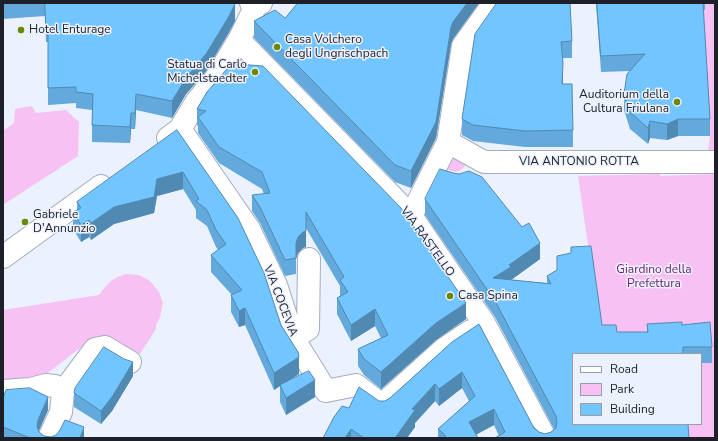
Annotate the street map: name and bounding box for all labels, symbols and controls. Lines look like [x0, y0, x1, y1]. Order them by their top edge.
place label: Hotel Enturage [29, 23, 111, 37]
marker: Hotel Enturage [16, 25, 26, 35]
place label: Casa Volchero degli Ungrischpach [285, 33, 388, 61]
marker: Casa Volchero degli Ungrischpach [272, 42, 282, 52]
place label: Statua di Carlo Michelstaedter [167, 58, 247, 86]
marker: Statua di Carlo Michelstaedter [250, 67, 260, 77]
place label: Auditorium della Cultura Friulana [579, 88, 669, 116]
marker: Auditorium della Cultura Friulana [672, 97, 682, 107]
street label: VIA ANTONIO ROTTA [519, 155, 639, 169]
street label: VIA RASTELLO [397, 204, 457, 280]
place label: Gabriele D'Annunzio [33, 208, 95, 236]
marker: Gabriele D'Annunzio [20, 217, 30, 227]
street label: VIA COCEVIA [260, 263, 300, 339]
park label: Giardino della Prefettura [616, 263, 692, 291]
place label: Casa Spina [458, 289, 518, 303]
marker: Casa Spina [445, 291, 455, 301]
legend [572, 353, 702, 425]
text: Road [610, 361, 638, 377]
text: Park [610, 381, 634, 397]
text: Building [610, 401, 655, 417]

